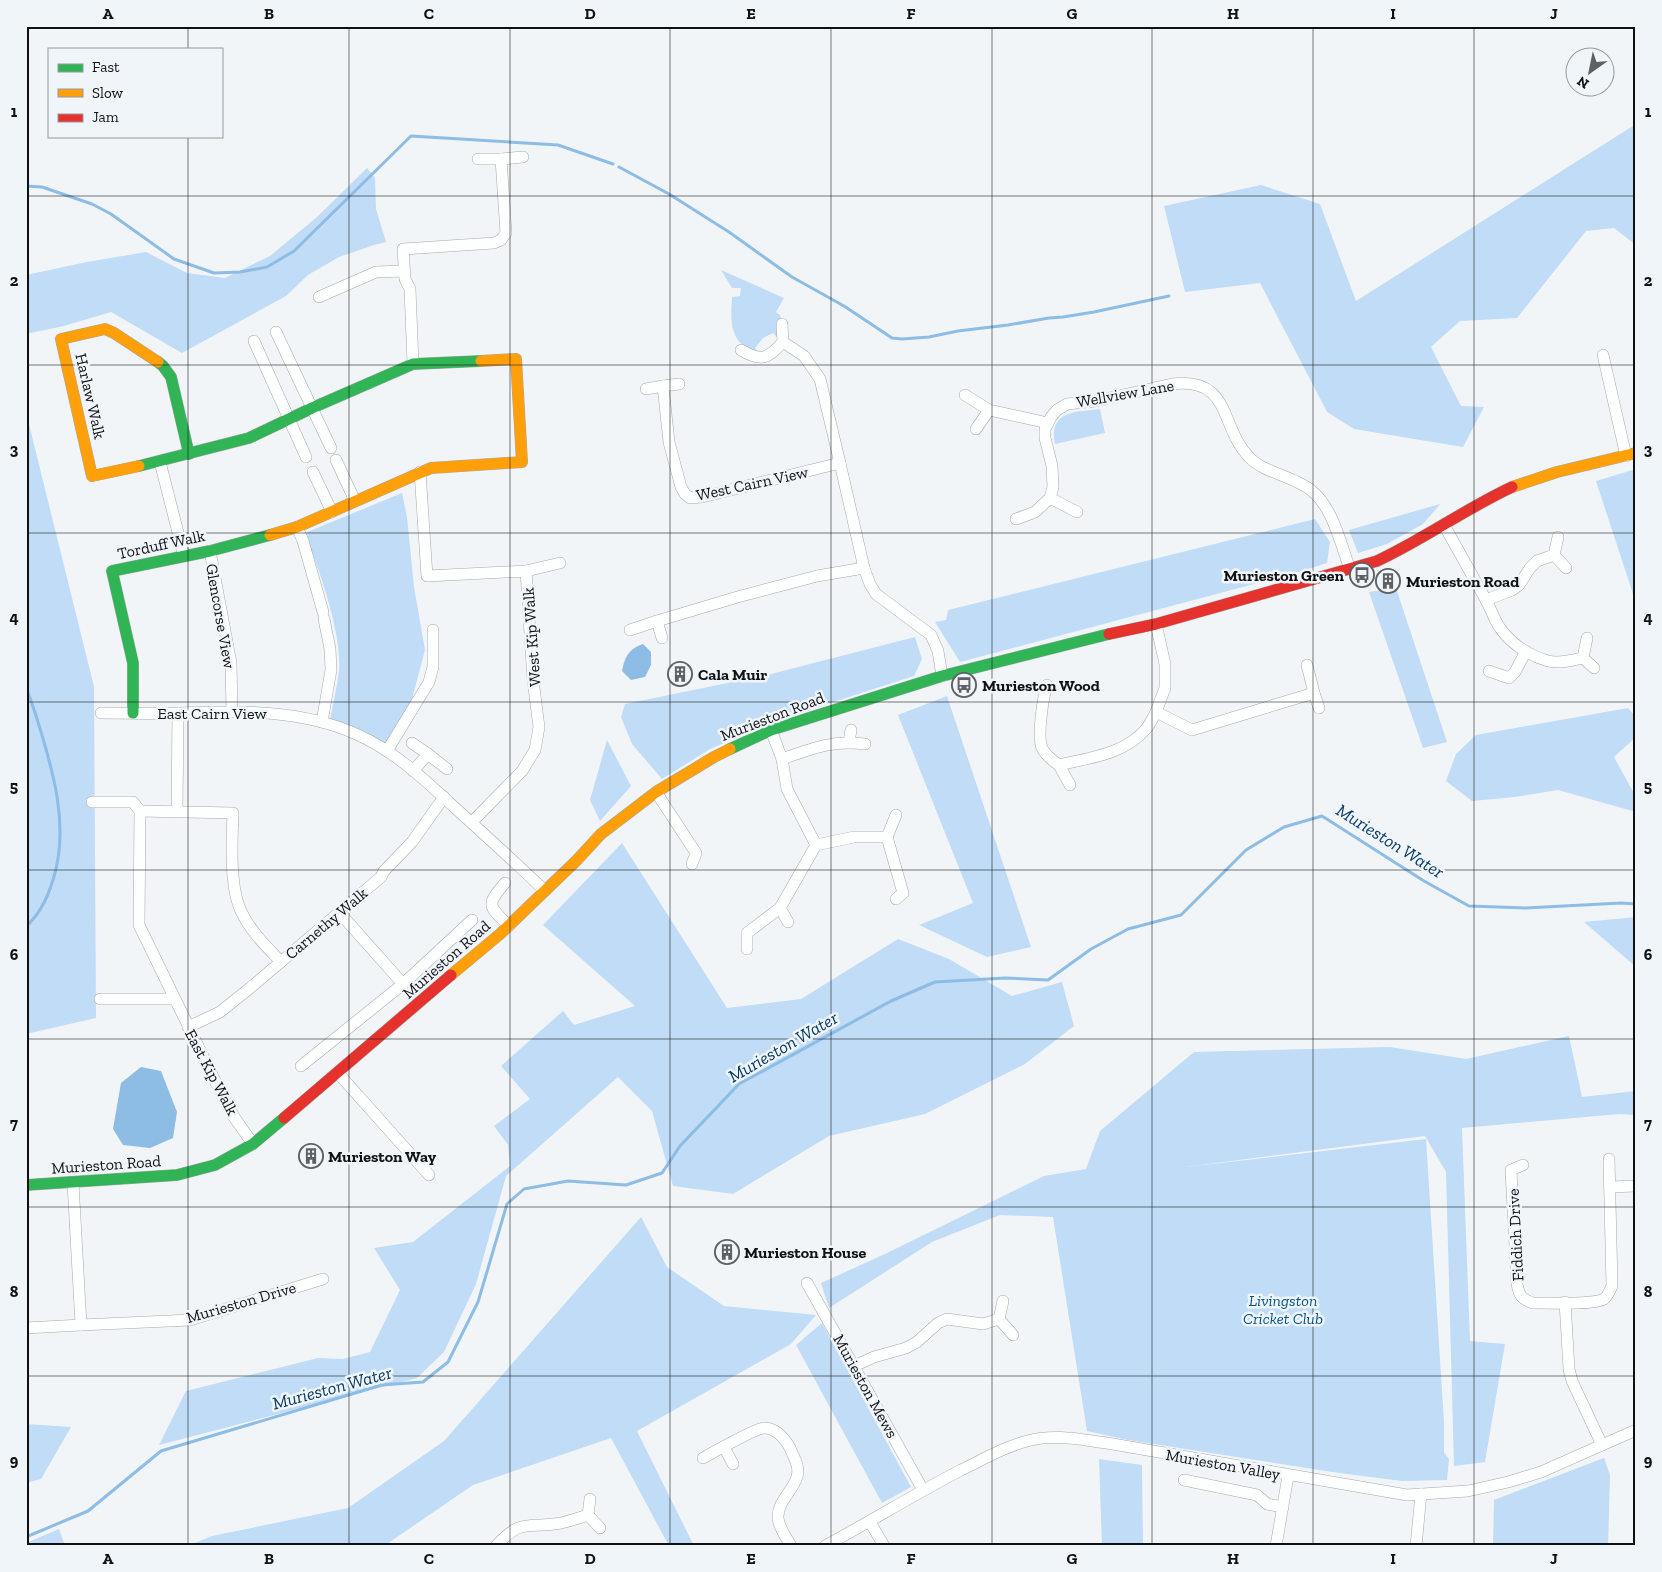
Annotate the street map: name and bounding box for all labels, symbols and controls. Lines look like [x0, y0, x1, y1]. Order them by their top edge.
text: A [103, 4, 114, 23]
text: B [264, 4, 274, 23]
text: C [424, 4, 434, 23]
text: D [584, 4, 596, 23]
text: E [746, 4, 756, 23]
text: F [906, 4, 916, 23]
text: G [1067, 4, 1078, 23]
text: H [1227, 4, 1239, 23]
text: I [1390, 4, 1396, 23]
text: J [1550, 4, 1558, 23]
legend [48, 48, 222, 138]
north arrow [1564, 48, 1614, 98]
text: Fast [92, 58, 120, 76]
text: N [1574, 72, 1592, 93]
text: Slow [92, 84, 124, 102]
text: 1 [11, 102, 18, 121]
text: 1 [1645, 102, 1652, 121]
text: Jam [92, 108, 119, 126]
text: 2 [10, 271, 19, 290]
text: 2 [1644, 271, 1653, 290]
street label: Harlaw Walk [71, 351, 110, 442]
street label: Wellview Lane [1075, 376, 1175, 411]
text: 3 [10, 440, 19, 459]
text: 3 [1644, 440, 1653, 459]
street label: West Cairn View [694, 462, 811, 505]
street label: Torduff Walk [116, 526, 207, 563]
street label: Glencorse View [202, 562, 239, 671]
bus stop icon: Murieston Green [1349, 562, 1375, 588]
place label: Murieston Green [1224, 566, 1345, 585]
building icon: Murieston Road [1375, 568, 1401, 594]
place label: Murieston Road [1406, 572, 1519, 591]
street label: West Kip Walk [519, 586, 544, 687]
text: 4 [9, 608, 19, 627]
text: 4 [1643, 608, 1653, 627]
building icon: Cala Muir [667, 661, 693, 687]
place label: Cala Muir [698, 665, 767, 684]
bus stop icon: Murieston Wood [951, 672, 977, 698]
place label: Murieston Wood [982, 676, 1100, 695]
street label: Murieston Road [718, 688, 827, 745]
street label: East Cairn View [157, 704, 267, 723]
text: 5 [10, 777, 18, 796]
text: 5 [1644, 777, 1652, 796]
water label: Murieston Water [1332, 799, 1449, 883]
street label: Carnethy Walk [281, 883, 372, 963]
street label: Murieston Road [399, 916, 494, 1003]
text: 6 [10, 945, 19, 964]
text: 6 [1644, 945, 1653, 964]
water label: Murieston Water [724, 1006, 842, 1087]
street label: East Kip Walk [181, 1026, 243, 1119]
text: 7 [10, 1114, 18, 1133]
text: 7 [1644, 1114, 1652, 1133]
building icon: Murieston Way [298, 1143, 324, 1169]
place label: Murieston Way [328, 1147, 437, 1166]
street label: Murieston Road [51, 1151, 162, 1178]
street label: Fiddich Drive [1504, 1188, 1527, 1282]
building icon: Murieston House [714, 1239, 740, 1265]
place label: Murieston House [744, 1243, 867, 1262]
street label: Murieston Drive [184, 1278, 298, 1327]
text: 8 [10, 1282, 19, 1301]
text: 8 [1644, 1282, 1653, 1301]
park label: Livingston Cricket Club [1243, 1291, 1323, 1328]
street label: Murieston Mews [829, 1331, 902, 1441]
water label: Murieston Water [270, 1361, 395, 1415]
street label: Murieston Valley [1164, 1445, 1282, 1484]
text: 9 [10, 1451, 19, 1470]
text: 9 [1644, 1451, 1653, 1470]
text: A [103, 1549, 114, 1568]
text: B [264, 1549, 274, 1568]
text: C [424, 1549, 434, 1568]
text: D [584, 1549, 596, 1568]
text: E [746, 1549, 756, 1568]
text: F [906, 1549, 916, 1568]
text: G [1067, 1549, 1078, 1568]
text: H [1227, 1549, 1239, 1568]
text: I [1390, 1549, 1396, 1568]
text: J [1550, 1549, 1558, 1568]

